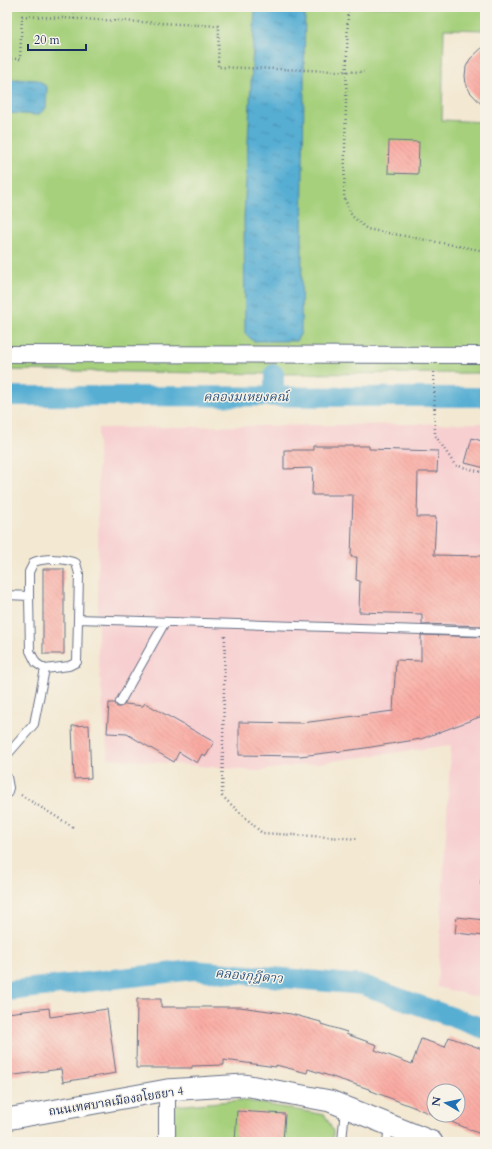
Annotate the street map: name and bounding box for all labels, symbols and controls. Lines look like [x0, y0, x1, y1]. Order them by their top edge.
scale bar [28, 26, 86, 52]
text: 20 m [34, 32, 61, 48]
water label: คลองมเหยงคณ์ [203, 388, 291, 406]
water label: คลองกุฎีดาว [214, 964, 285, 988]
street label: ถนนเทศบาลเมืองอโยธยา 4 [47, 1081, 185, 1120]
north arrow [426, 1083, 466, 1123]
text: N [428, 1095, 445, 1107]

